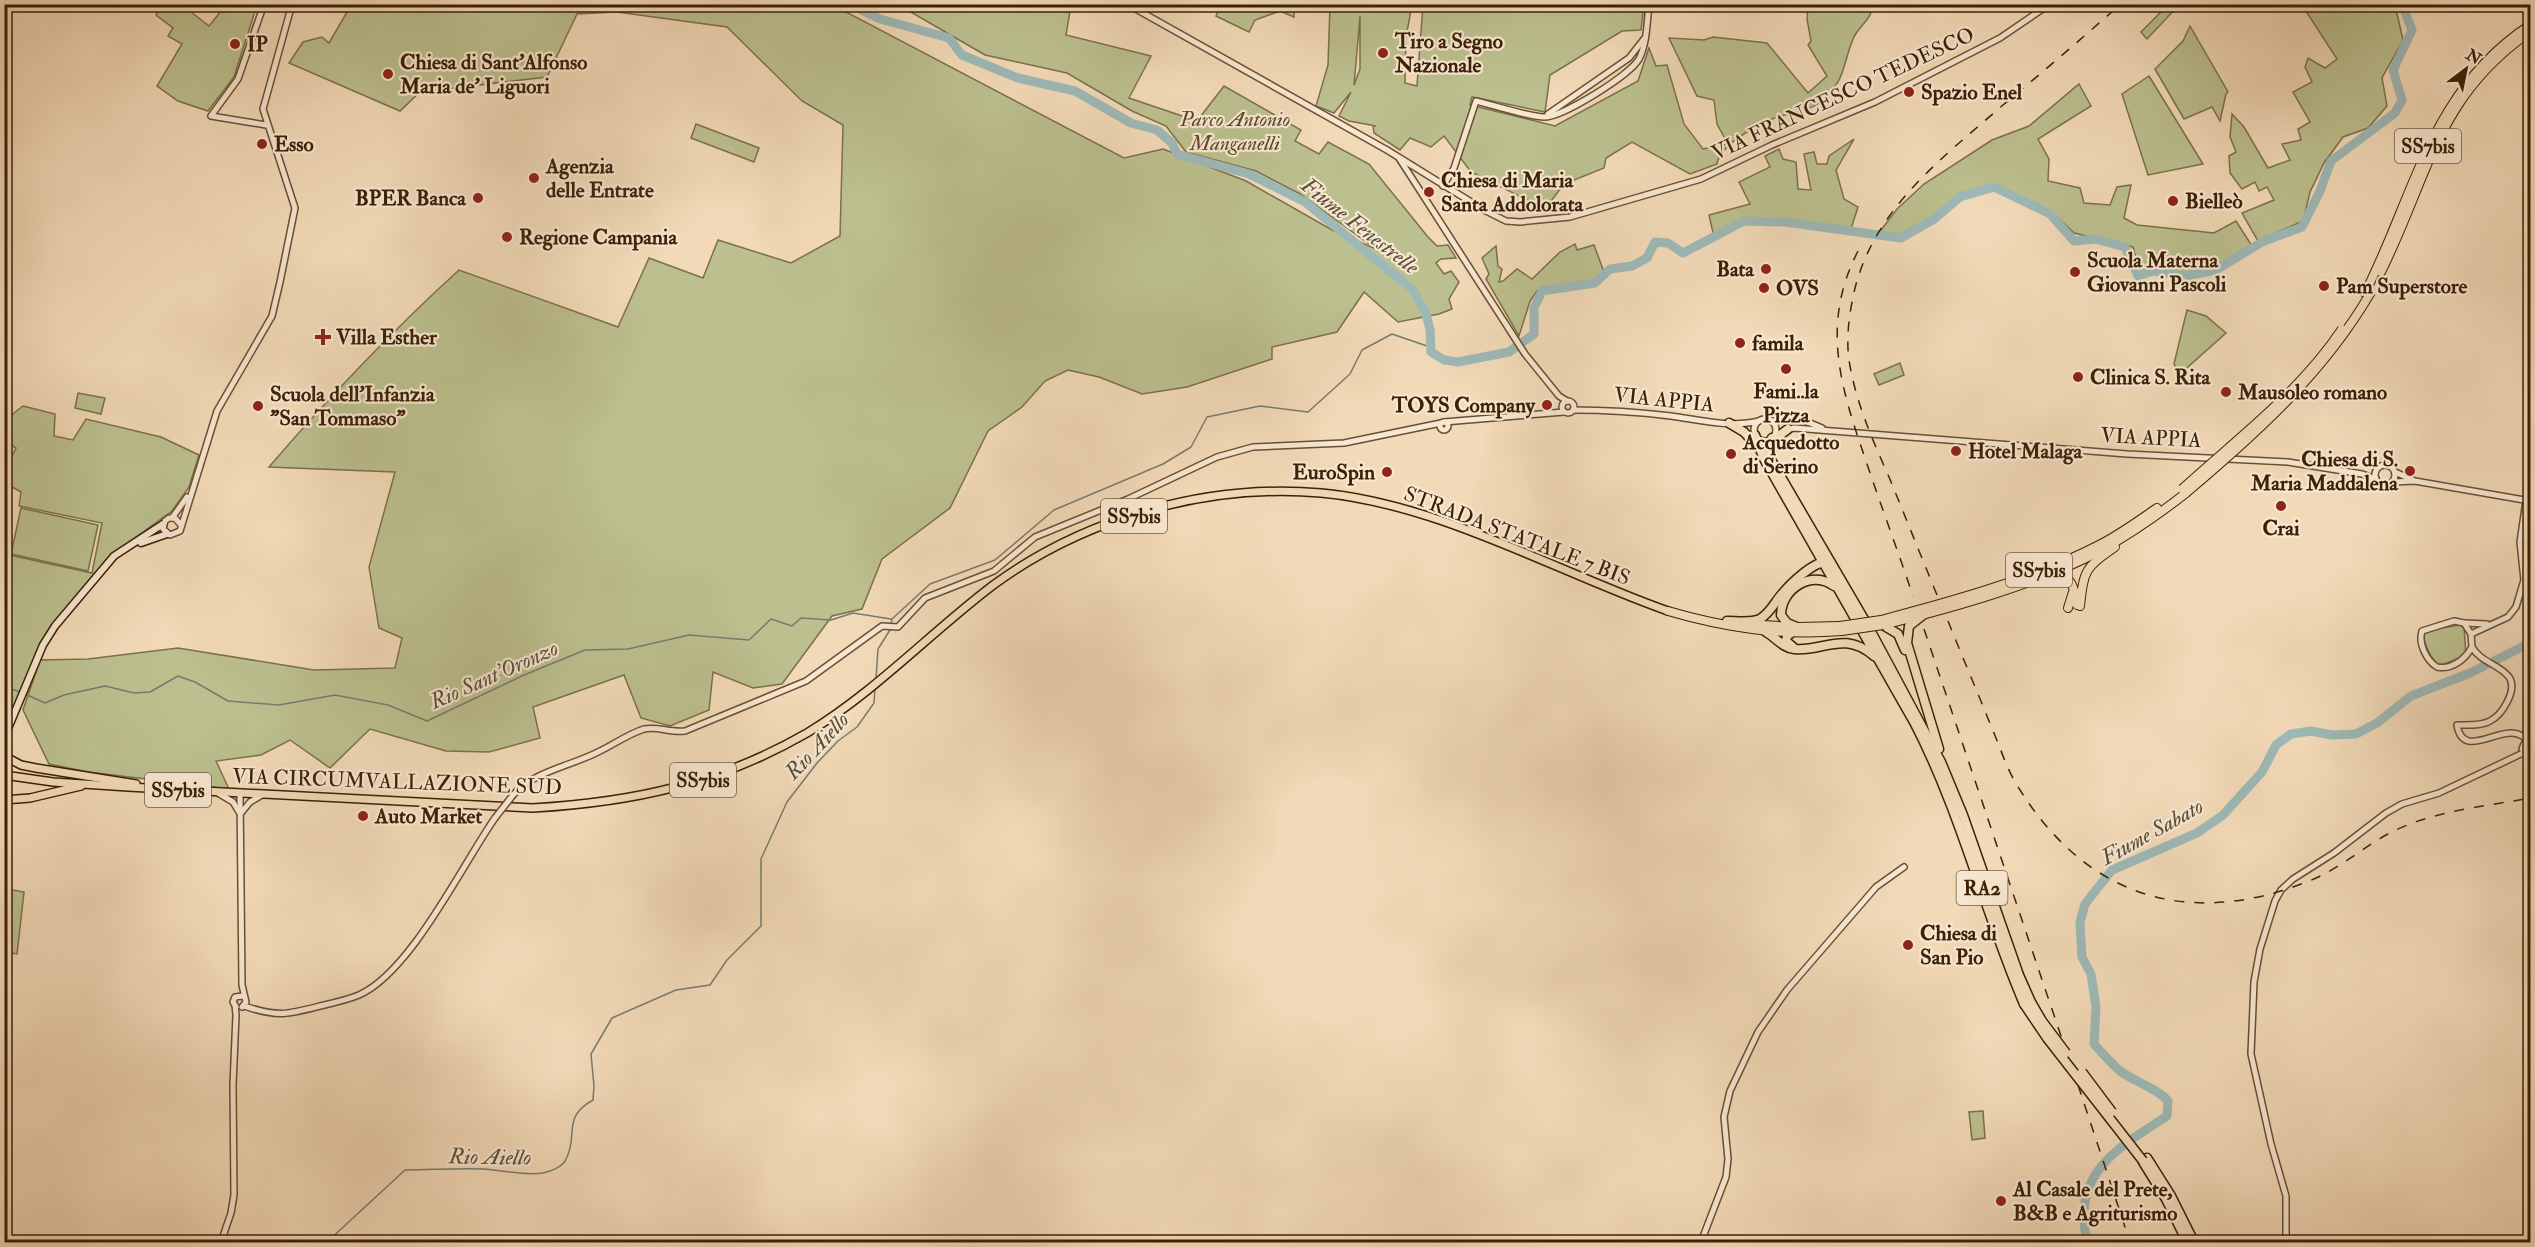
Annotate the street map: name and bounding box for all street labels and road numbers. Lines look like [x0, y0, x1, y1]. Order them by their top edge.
street label: VIA FRANCESCO TEDESCO [1707, 21, 1979, 167]
road number: SS7bis [2395, 129, 2461, 163]
street label: VIA APPIA [1612, 381, 1716, 419]
street label: VIA APPIA [2100, 422, 2202, 454]
street label: STRADA STATALE 7 BIS [1400, 480, 1634, 592]
road number: SS7bis [1101, 499, 1167, 533]
road number: SS7bis [2006, 553, 2072, 587]
street label: VIA CIRCUMVALLAZIONE SUD [232, 763, 562, 801]
road number: SS7bis [670, 763, 736, 797]
road number: SS7bis [145, 773, 211, 807]
road number: RA2 [1956, 871, 2008, 905]

